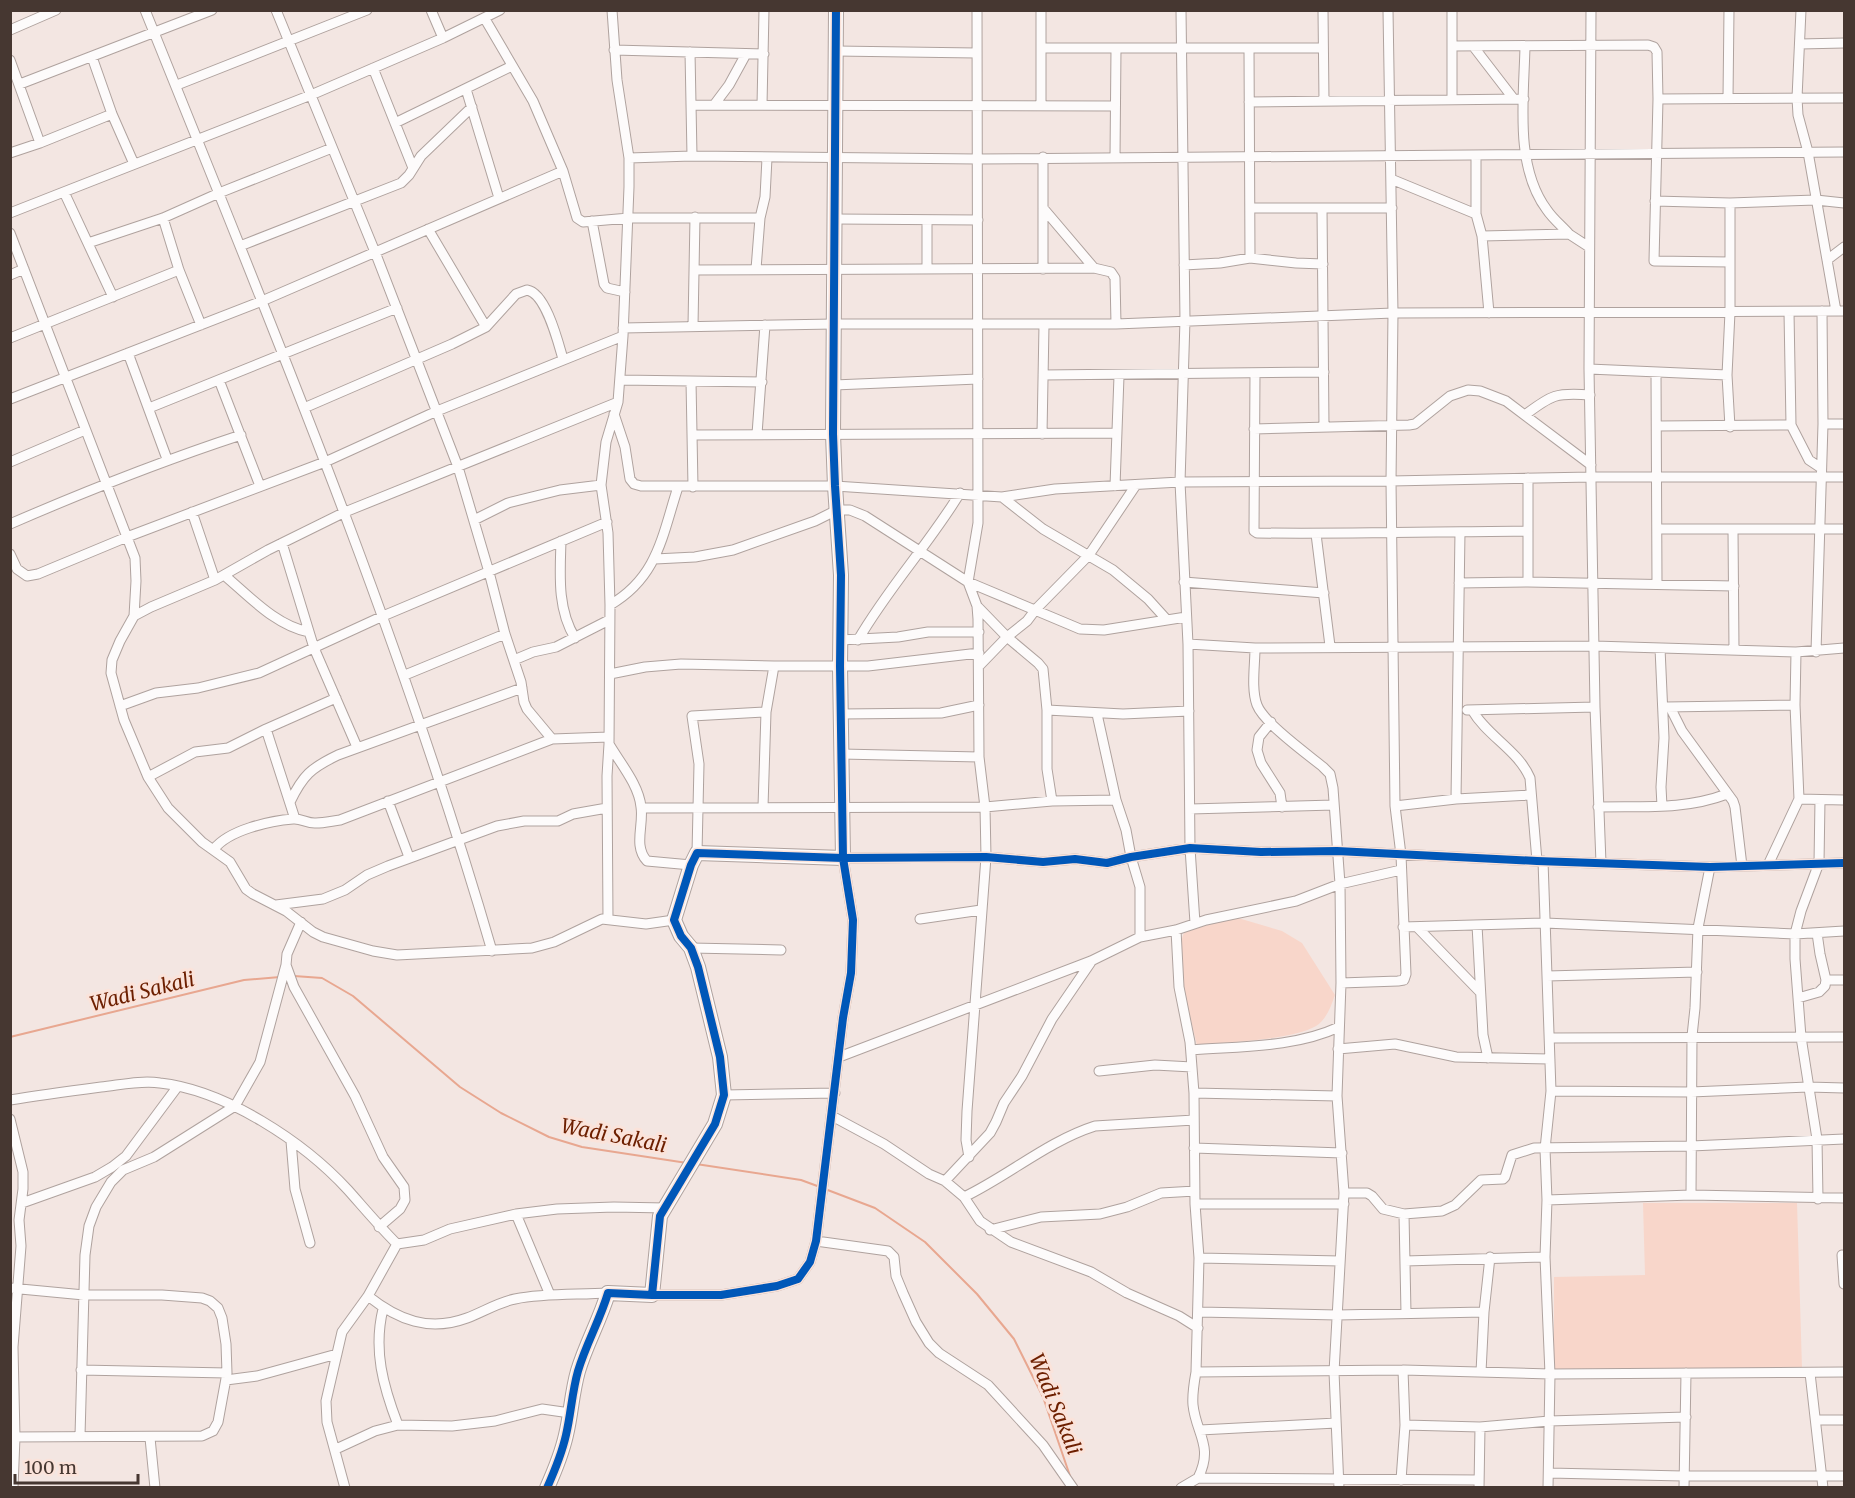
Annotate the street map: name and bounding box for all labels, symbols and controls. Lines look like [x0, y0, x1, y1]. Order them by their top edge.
water label: Wadi Sakali [87, 966, 197, 1016]
water label: Wadi Sakali [559, 1113, 669, 1157]
water label: Wadi Sakali [1024, 1350, 1088, 1458]
scale bar [15, 1447, 138, 1485]
text: 100 m [24, 1456, 77, 1479]

